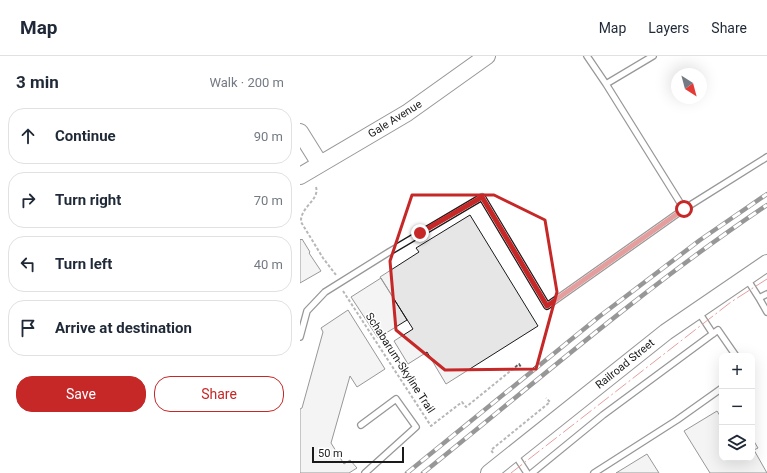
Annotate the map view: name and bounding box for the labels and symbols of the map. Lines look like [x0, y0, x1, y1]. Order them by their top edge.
north arrow [671, 68, 707, 104]
street label: Gale Avenue [366, 97, 424, 141]
route start [675, 200, 693, 218]
route end [411, 224, 429, 242]
street label: Schabarum-Skyline Trail [363, 310, 437, 416]
street label: Railroad Street [593, 336, 657, 392]
scale bar [312, 445, 404, 464]

